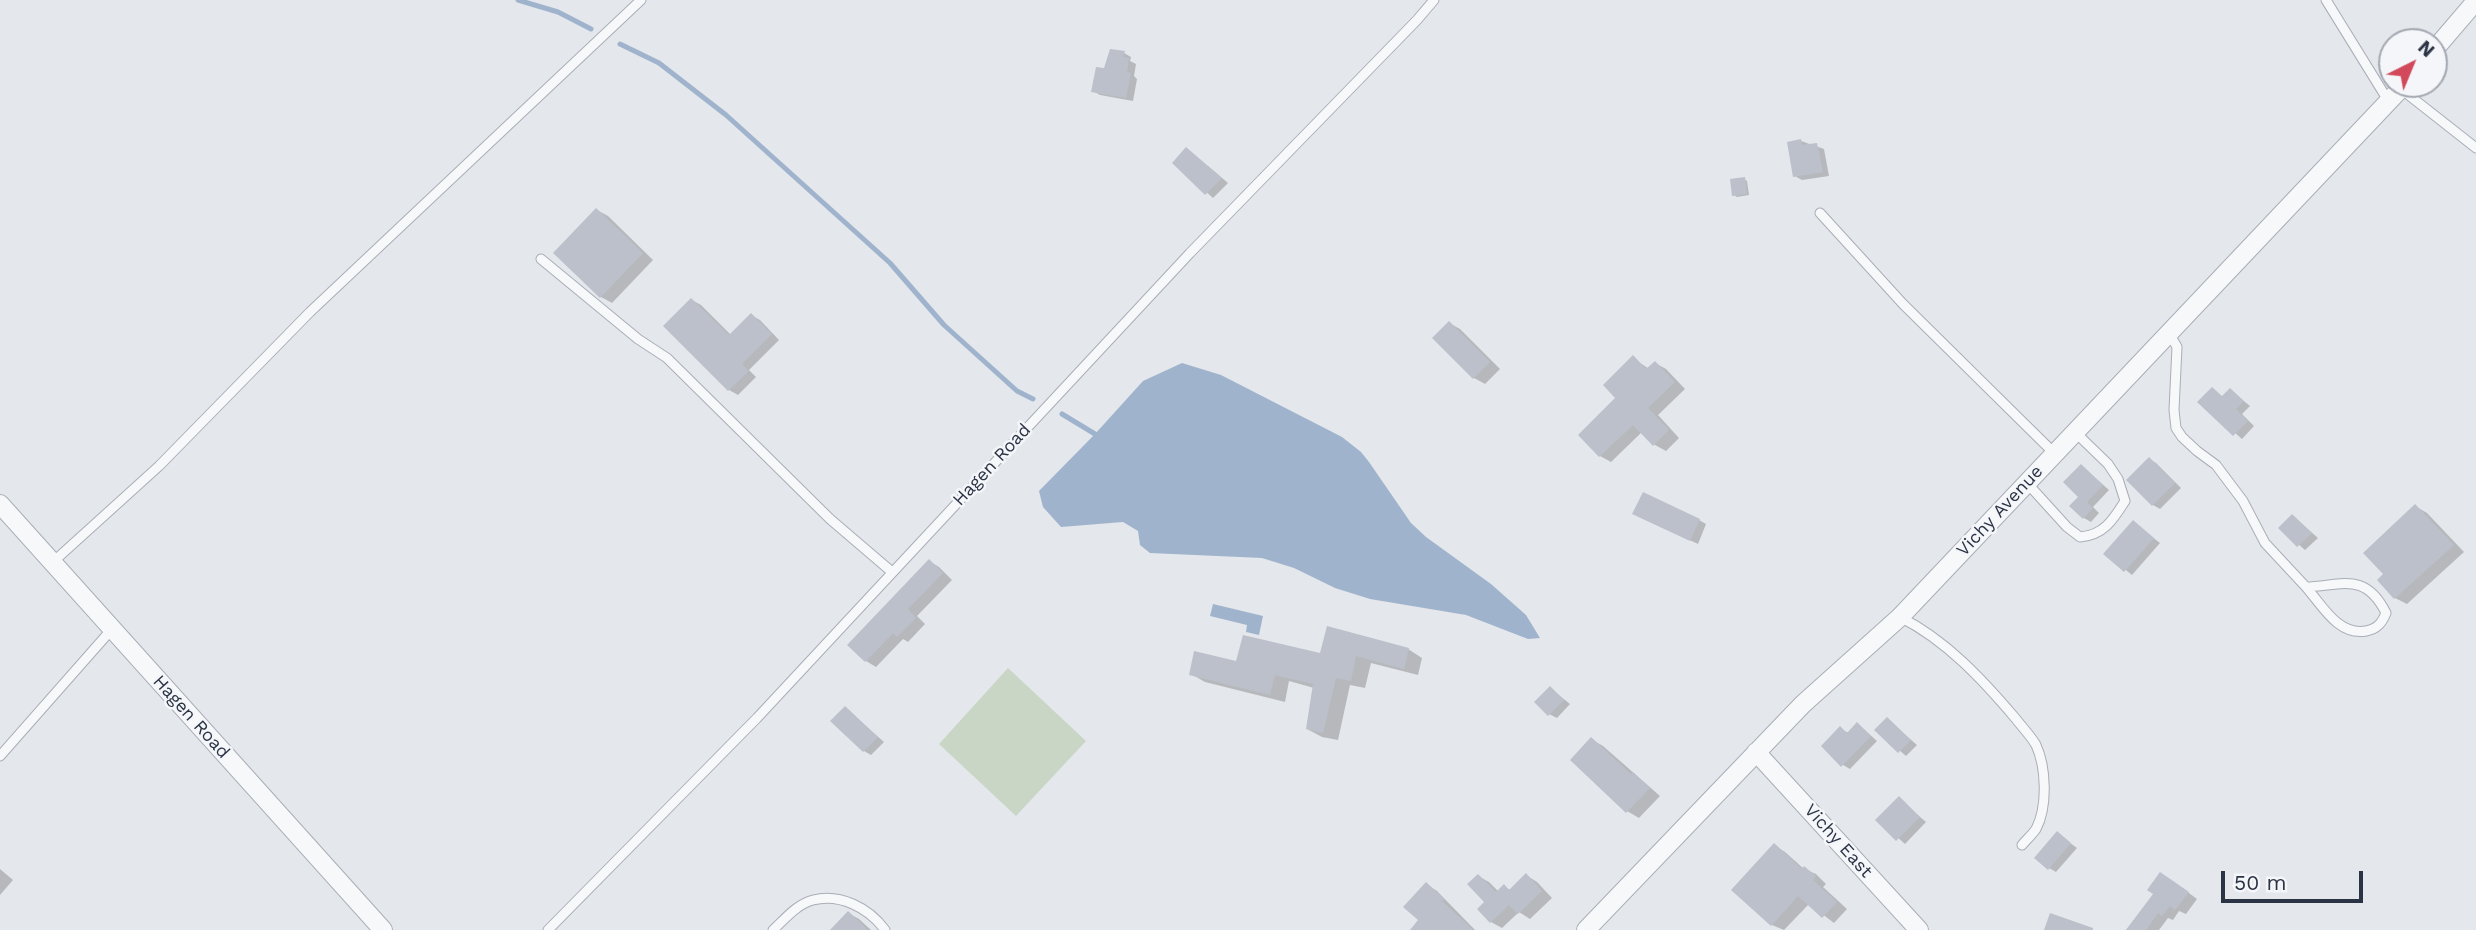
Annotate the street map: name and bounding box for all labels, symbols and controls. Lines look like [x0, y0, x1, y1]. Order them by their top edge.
north arrow [2378, 28, 2448, 98]
text: N [2413, 36, 2439, 62]
street label: Hagen Road [948, 419, 1036, 511]
street label: Vichy Avenue [1952, 461, 2048, 561]
street label: Hagen Road [148, 671, 234, 763]
street label: Vichy East [1799, 800, 1877, 882]
scale bar [2224, 856, 2366, 900]
text: 50 m [2234, 870, 2286, 895]

